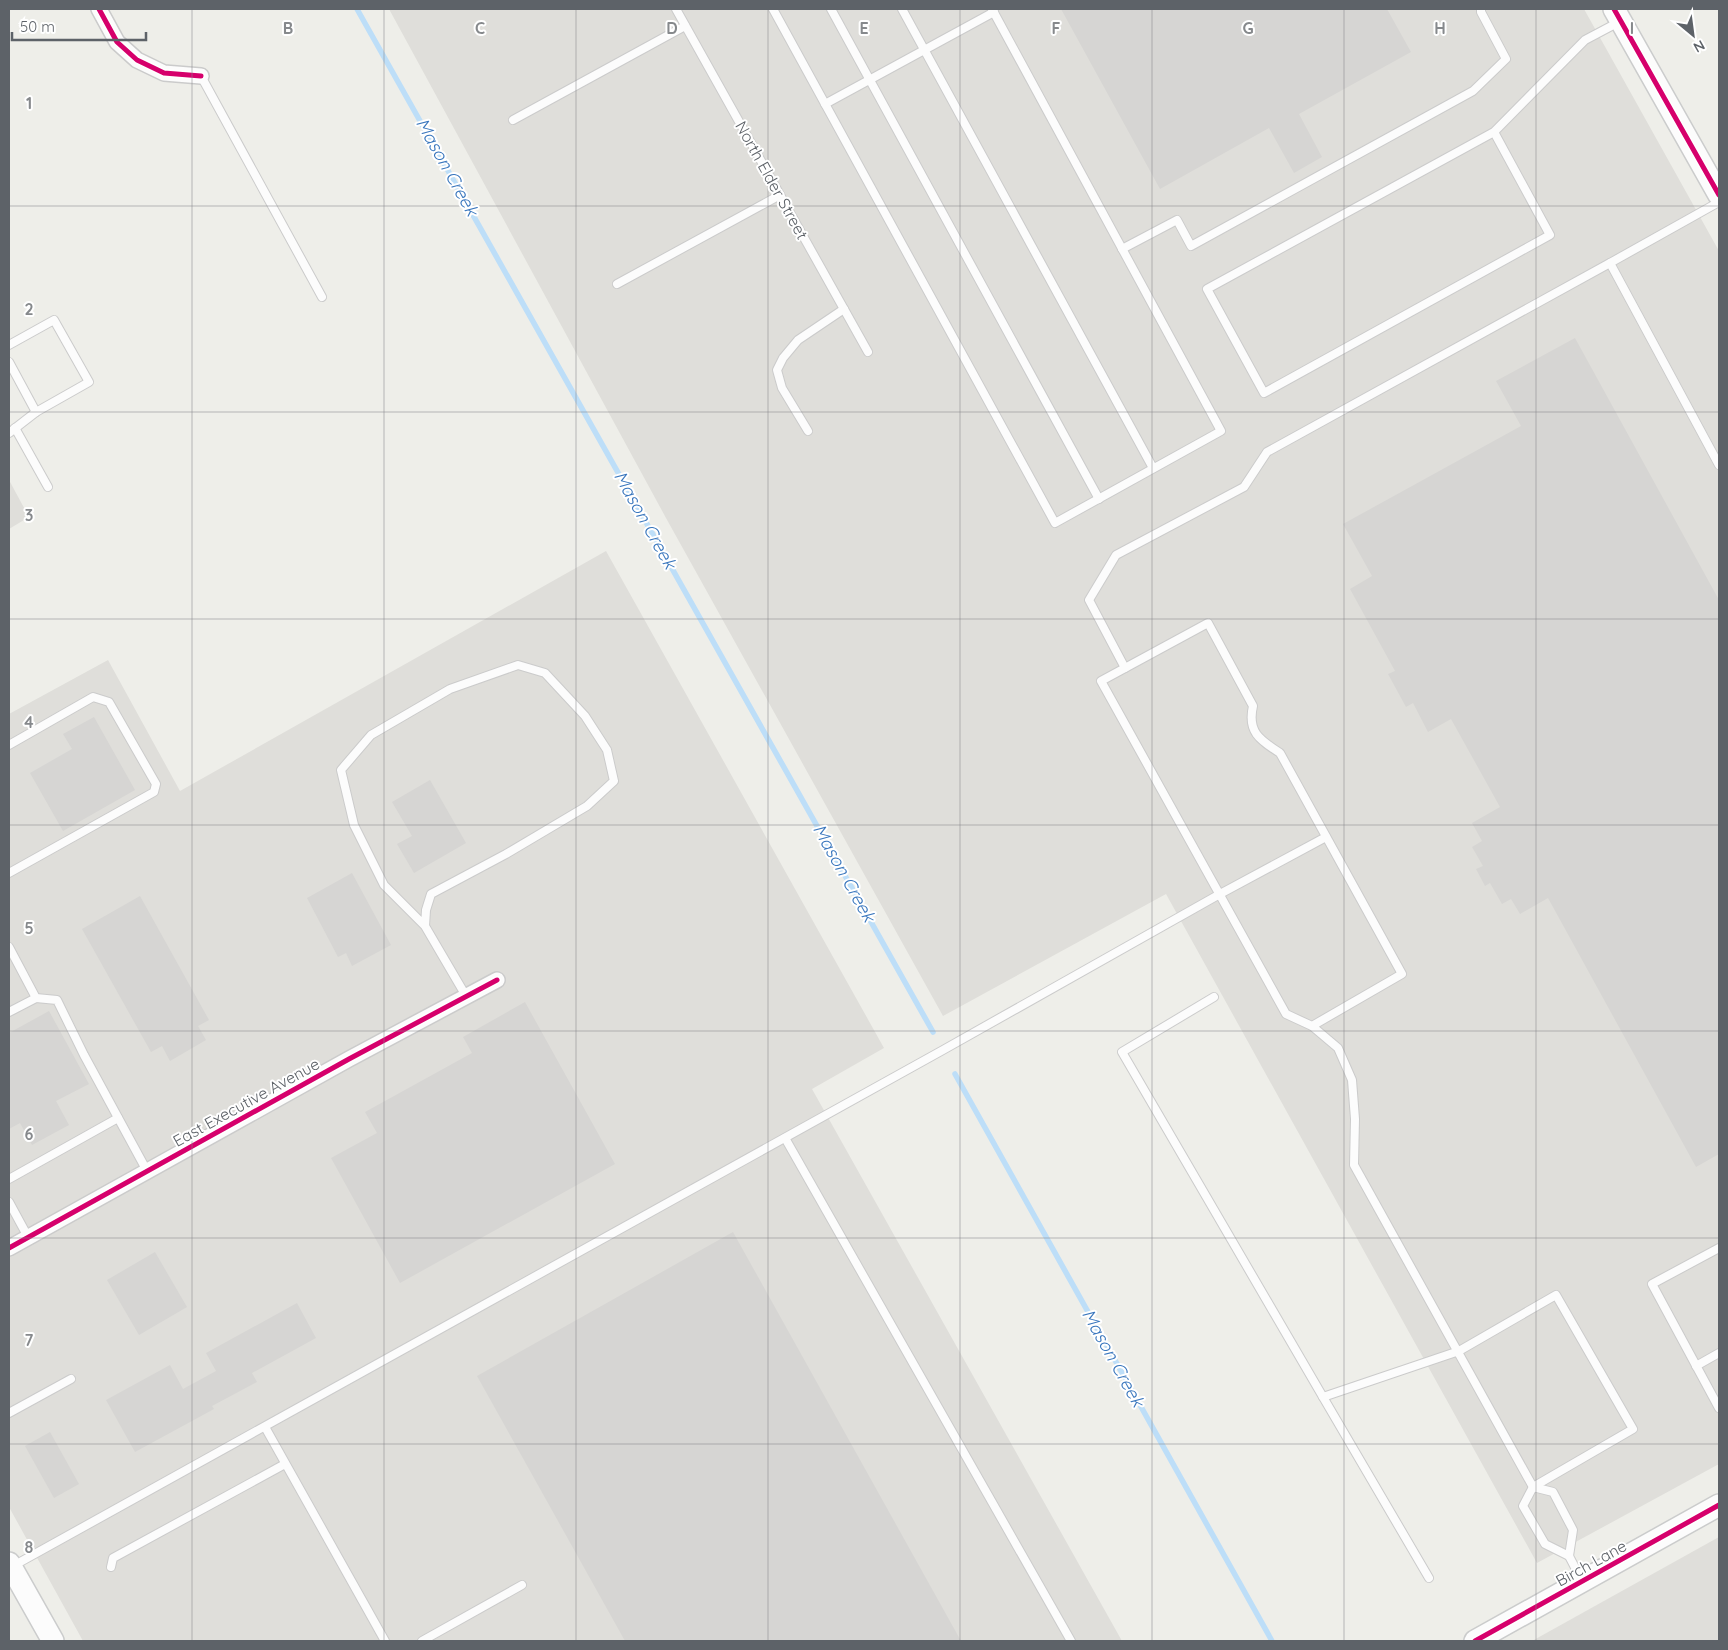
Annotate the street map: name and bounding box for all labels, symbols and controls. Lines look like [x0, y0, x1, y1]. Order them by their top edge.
scale bar [12, 10, 146, 42]
north arrow [1668, 10, 1718, 60]
text: 50 m [20, 17, 55, 36]
text: B [283, 18, 293, 38]
text: C [475, 18, 485, 38]
text: D [666, 18, 678, 38]
text: E [859, 18, 869, 38]
text: F [1052, 18, 1061, 38]
text: G [1242, 18, 1254, 38]
text: H [1434, 18, 1446, 38]
text: I [1630, 18, 1634, 38]
text: N [1690, 36, 1708, 57]
text: 1 [26, 93, 32, 113]
water label: Mason Creek [411, 114, 485, 221]
street label: North Elder Street [731, 117, 813, 243]
text: 2 [24, 299, 34, 319]
water label: Mason Creek [609, 467, 683, 574]
text: 3 [25, 505, 33, 525]
text: 4 [24, 712, 34, 732]
water label: Mason Creek [808, 820, 882, 927]
text: 5 [24, 918, 34, 938]
street label: East Executive Avenue [169, 1053, 323, 1151]
text: 6 [25, 1124, 34, 1144]
water label: Mason Creek [1077, 1305, 1151, 1412]
text: 7 [25, 1330, 34, 1350]
street label: Birch Lane [1552, 1535, 1630, 1591]
text: 8 [25, 1537, 34, 1557]

